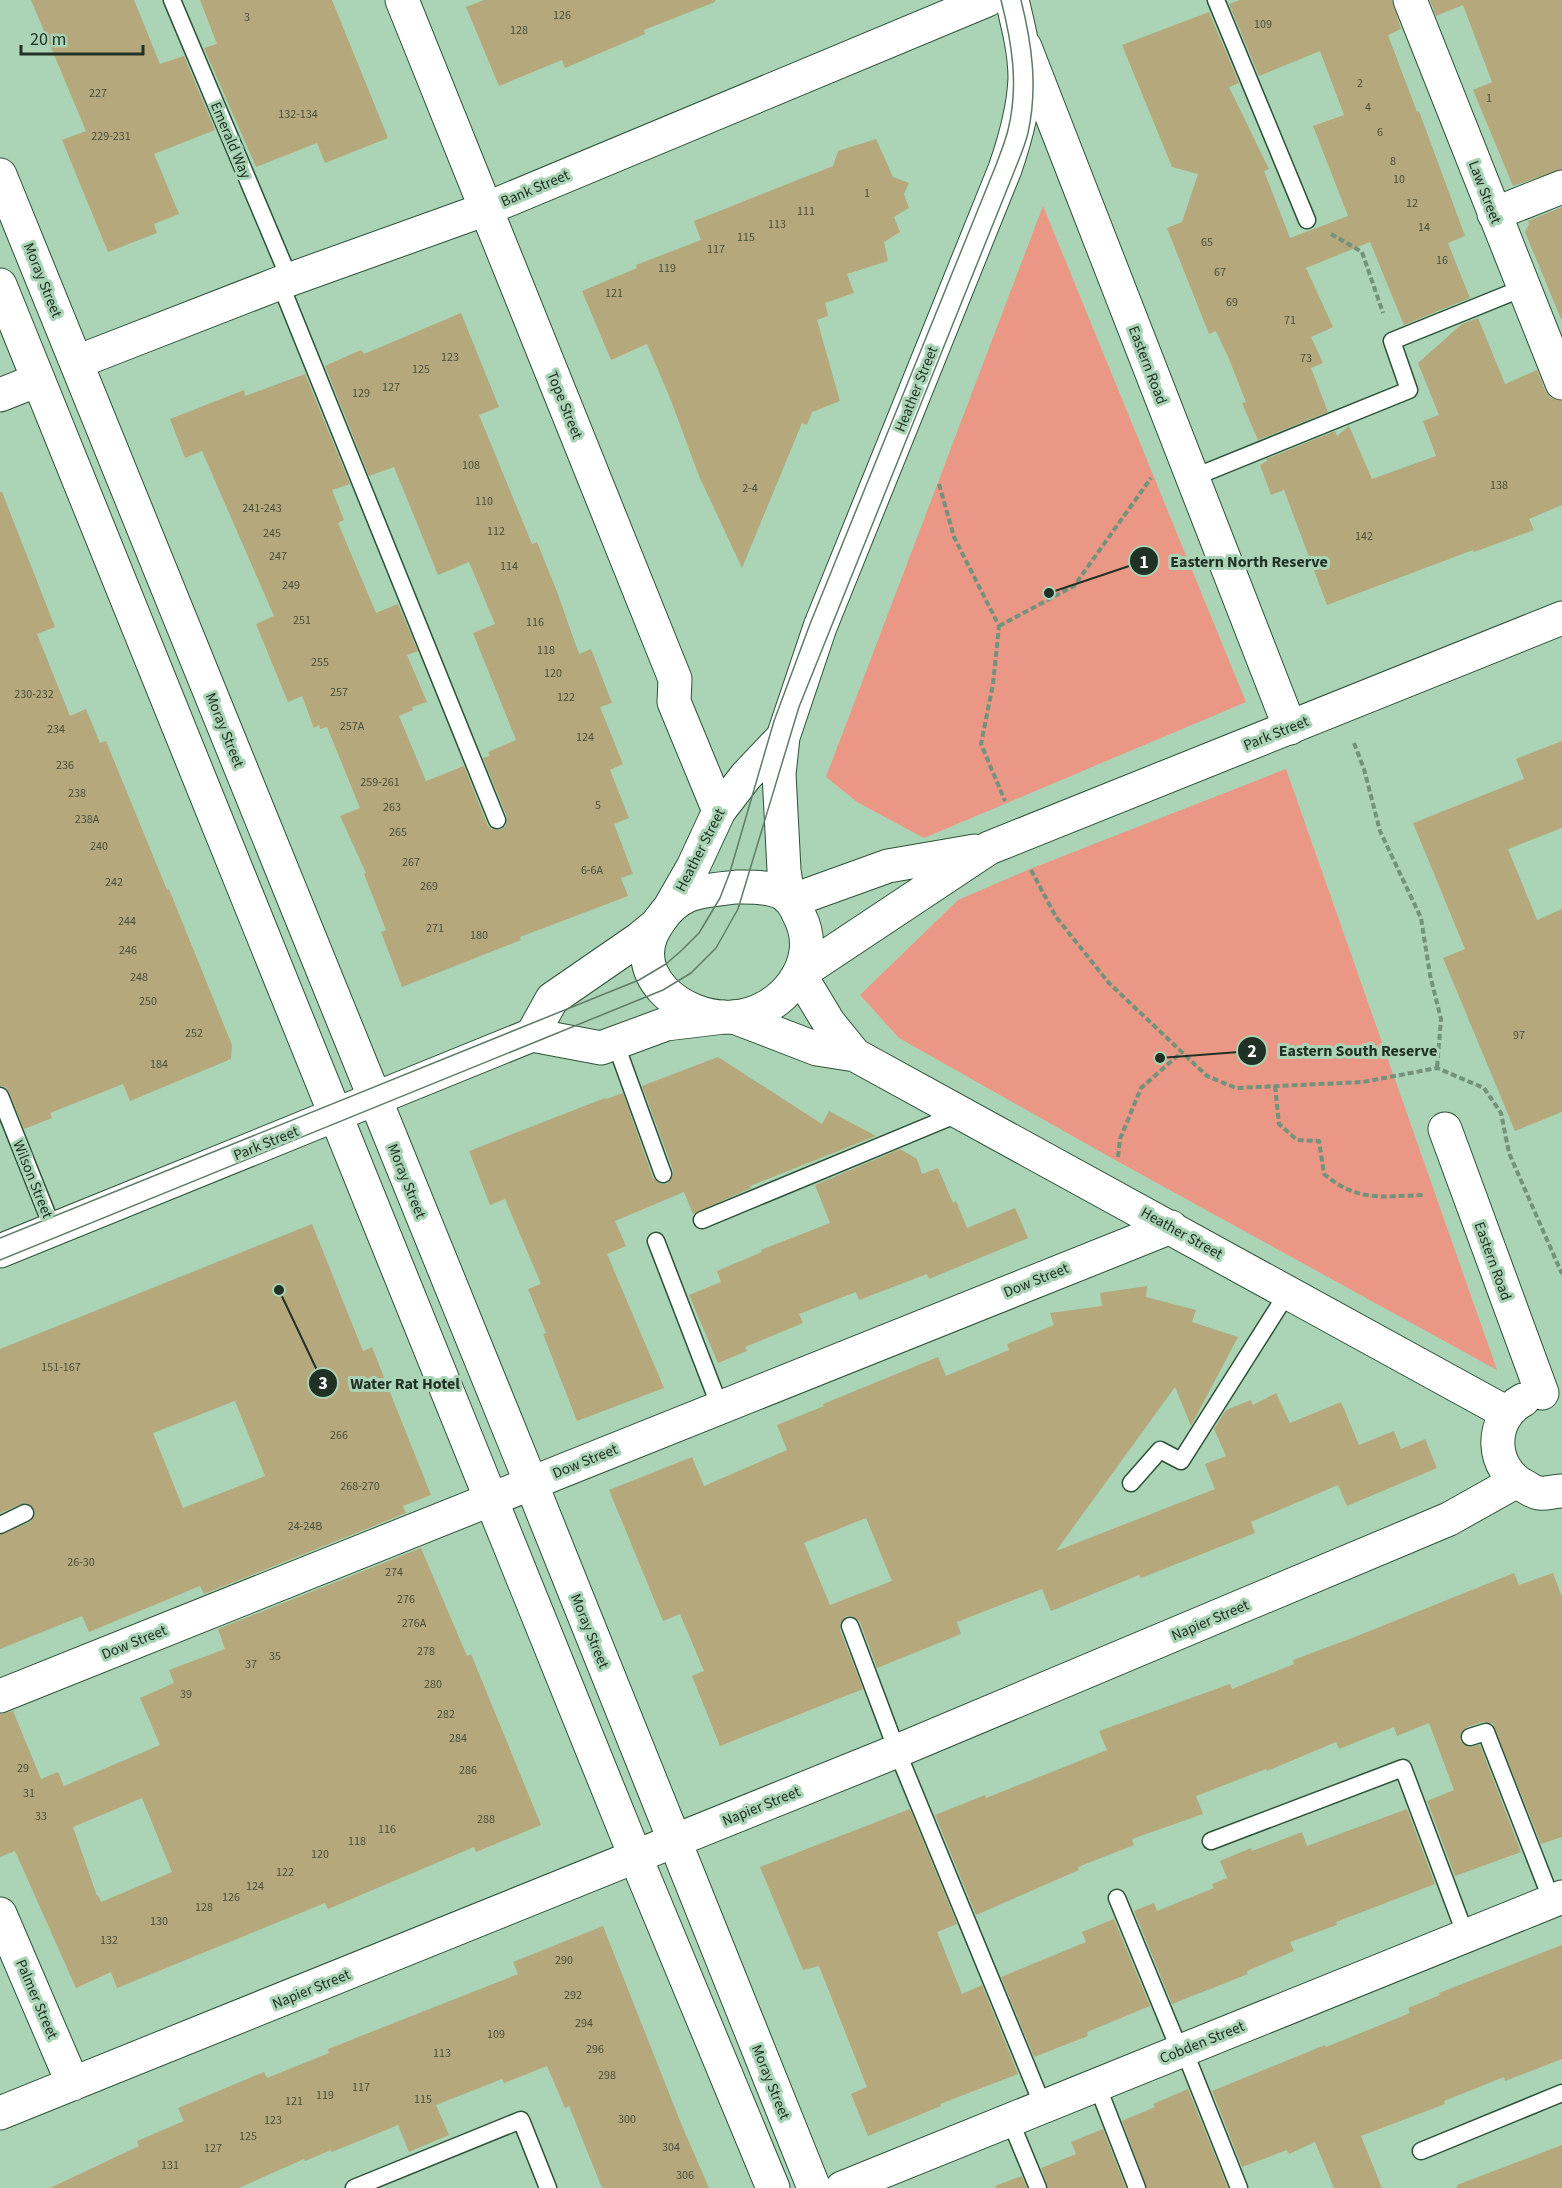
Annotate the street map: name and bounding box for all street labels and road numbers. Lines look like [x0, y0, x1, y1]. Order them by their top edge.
street label: Emerald Way [205, 99, 256, 182]
street label: Law Street [1463, 158, 1506, 227]
street label: Bank Street [498, 165, 573, 212]
street label: Moray Street [18, 240, 67, 321]
street label: Eastern Road [1123, 323, 1172, 407]
street label: Heather Street [890, 343, 943, 435]
street label: Tope Street [541, 368, 588, 442]
street label: Moray Street [200, 690, 249, 771]
street label: Park Street [1240, 711, 1312, 756]
street label: Heather Street [670, 805, 730, 895]
street label: Park Street [230, 1121, 302, 1166]
street label: Wilson Street [7, 1137, 58, 1221]
street label: Moray Street [382, 1141, 431, 1222]
street label: Heather Street [1137, 1202, 1227, 1265]
street label: Eastern Road [1469, 1219, 1516, 1303]
street label: Dow Street [1000, 1258, 1072, 1303]
street label: Dow Street [549, 1439, 621, 1484]
street label: Moray Street [565, 1591, 614, 1672]
street label: Napier Street [1168, 1595, 1252, 1646]
street label: Dow Street [98, 1620, 170, 1665]
street label: Napier Street [719, 1781, 803, 1832]
street label: Palmer Street [10, 1956, 63, 2042]
street label: Napier Street [269, 1964, 353, 2015]
street label: Cobden Street [1157, 2016, 1248, 2069]
street label: Moray Street [746, 2042, 795, 2123]

